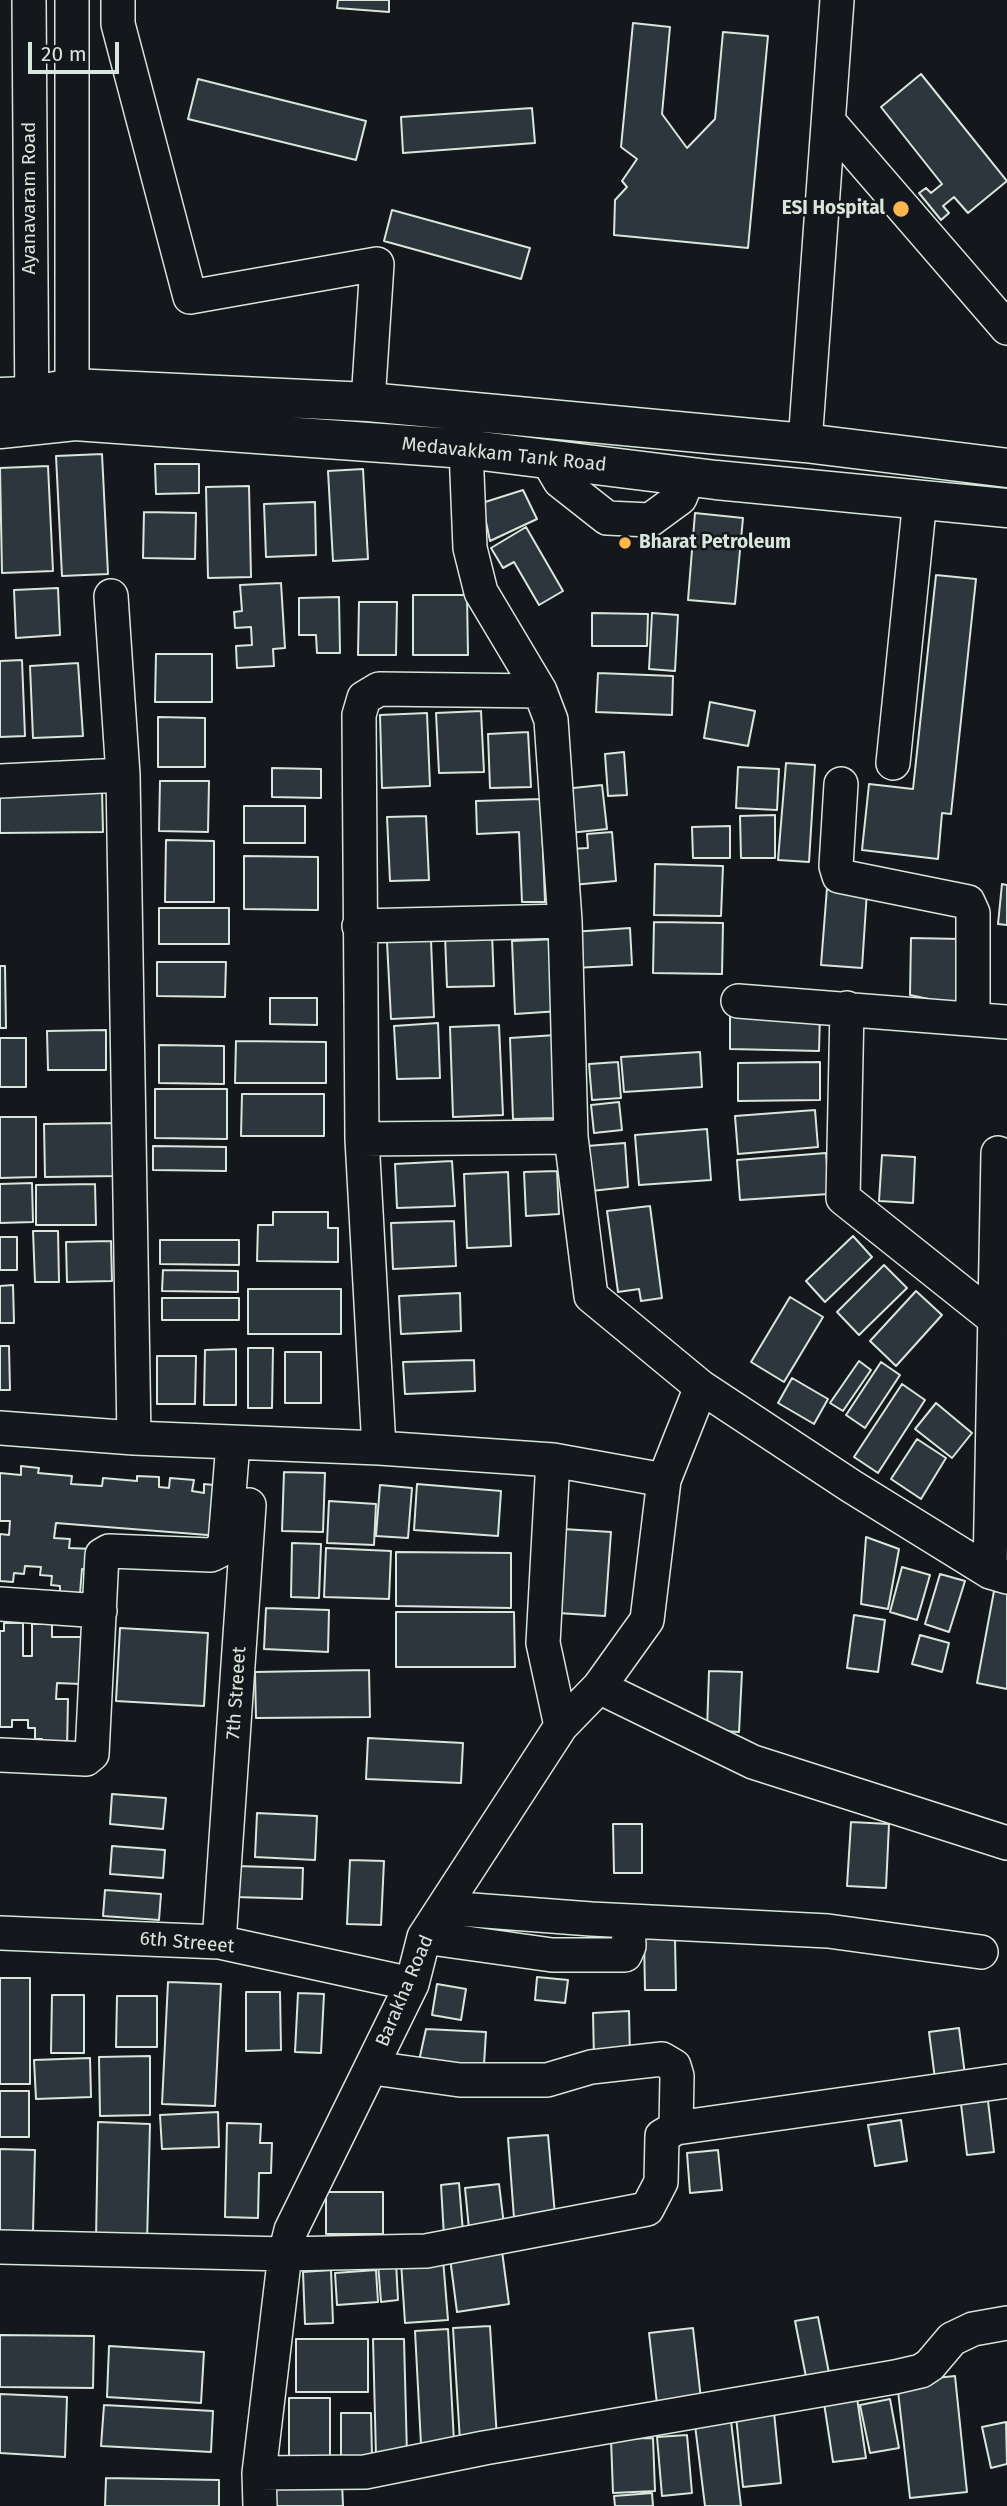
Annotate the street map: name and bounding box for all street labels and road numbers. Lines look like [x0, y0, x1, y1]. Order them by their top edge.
street label: Ayanavaram Road [19, 122, 41, 274]
street label: Medavakkam Tank Road [401, 433, 607, 477]
street label: 7th Streeet [222, 1646, 252, 1740]
street label: 6th Streeet [139, 1928, 235, 1958]
street label: Barakha Road [371, 1932, 439, 2050]

